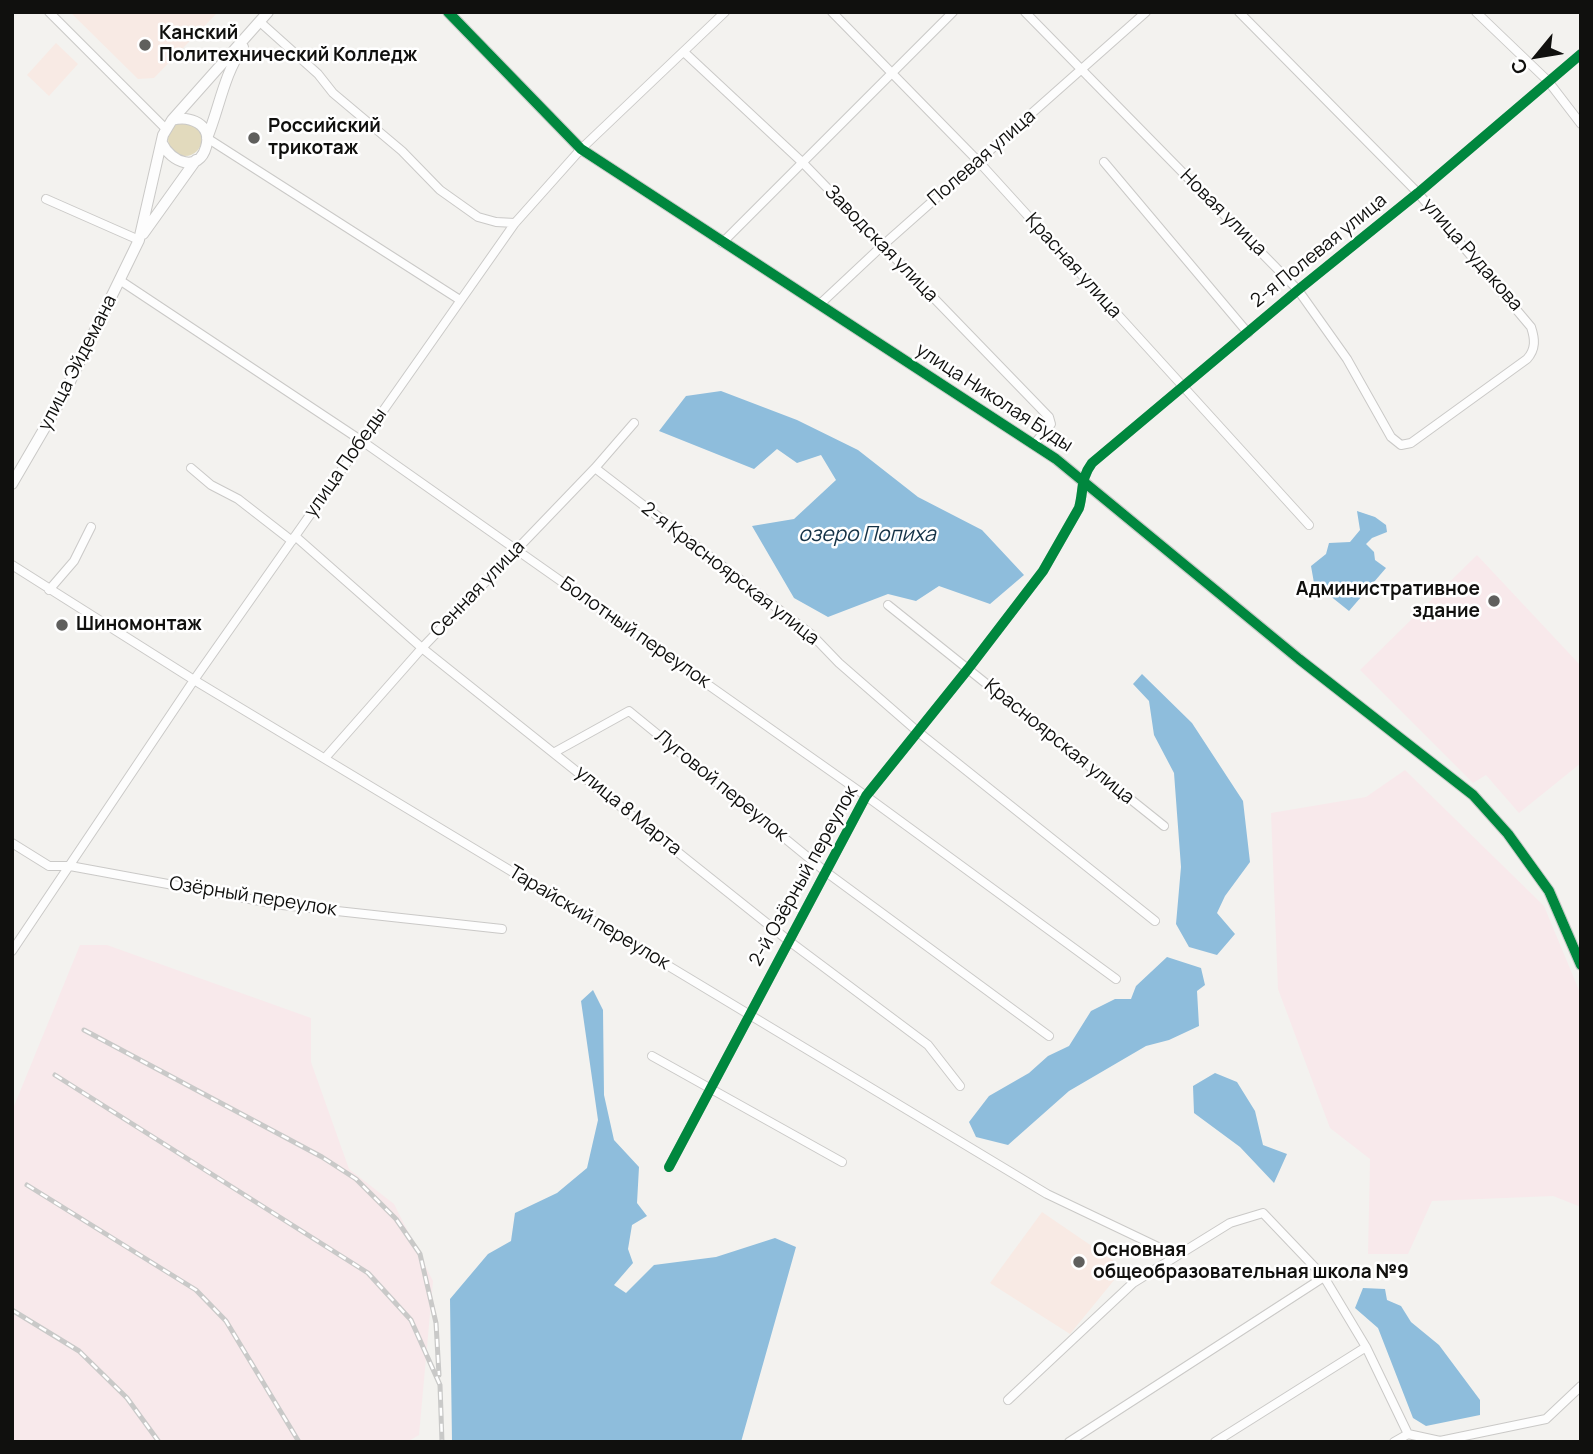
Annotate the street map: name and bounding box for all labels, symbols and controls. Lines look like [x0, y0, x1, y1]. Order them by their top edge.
north arrow [1502, 21, 1572, 91]
place label: Канский Политехнический Колледж [159, 23, 417, 67]
marker: Канский Политехнический Колледж [137, 37, 153, 53]
text: С [1504, 54, 1534, 79]
street label: Полевая улица [924, 105, 1040, 211]
place label: Российский трикотаж [268, 116, 381, 160]
marker: Российский трикотаж [246, 130, 262, 146]
street label: Новая улица [1175, 165, 1271, 261]
street label: Заводская улица [820, 181, 942, 307]
street label: 2-я Полевая улица [1246, 189, 1392, 313]
street label: улица Рудакова [1417, 194, 1527, 316]
street label: Красная улица [1020, 209, 1126, 323]
street label: улица Эйдемана [34, 291, 122, 435]
street label: улица Николая Буды [911, 339, 1077, 457]
street label: улица Победы [300, 404, 392, 522]
street label: 2-я Красноярская улица [637, 497, 823, 651]
water label: озеро Попиха [798, 522, 936, 548]
street label: Сенная улица [426, 536, 530, 642]
street label: Болотный переулок [555, 573, 715, 693]
place label: Административное здание [1296, 579, 1480, 623]
marker: Административное здание [1486, 593, 1502, 609]
place label: Шиномонтаж [76, 614, 202, 636]
marker: Шиномонтаж [54, 617, 70, 633]
street label: Красноярская улица [979, 675, 1139, 809]
street label: Луговой переулок [650, 725, 792, 847]
street label: улица 8 Марта [570, 761, 686, 861]
street label: 2-й Озёрный переулок [745, 782, 863, 970]
street label: Тарайский переулок [504, 861, 674, 975]
street label: Озёрный переулок [168, 873, 338, 921]
place label: Основная общеобразовательная школа №9 [1093, 1240, 1409, 1284]
marker: Основная общеобразовательная школа №9 [1071, 1254, 1087, 1270]

